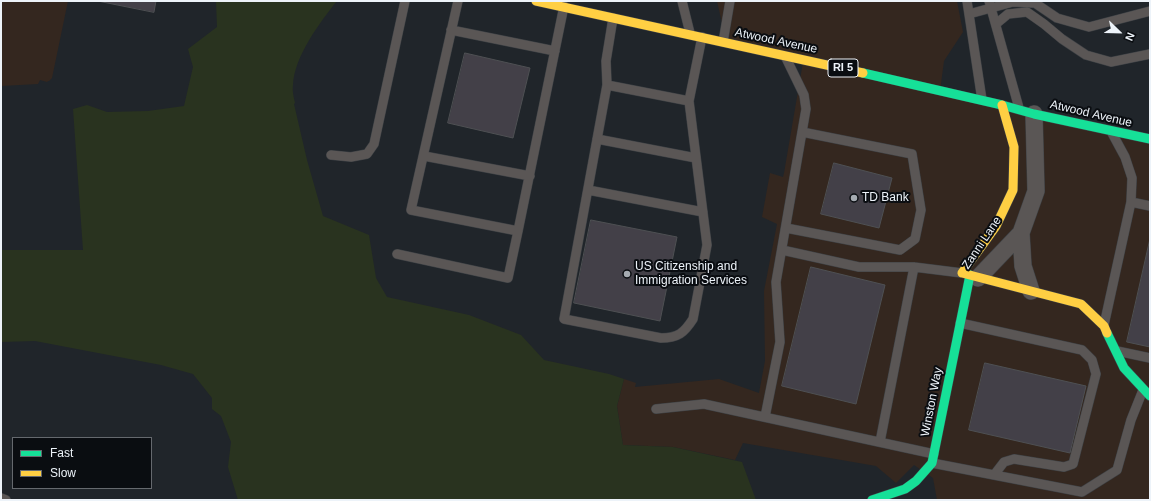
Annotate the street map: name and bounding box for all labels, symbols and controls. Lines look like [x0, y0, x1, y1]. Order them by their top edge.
north arrow [1099, 12, 1139, 52]
street label: Atwood Avenue [733, 25, 819, 57]
text: N [1123, 31, 1137, 43]
road number: RI 5 [828, 59, 858, 77]
street label: Atwood Avenue [1049, 98, 1133, 130]
place label: TD Bank [862, 191, 909, 205]
marker: TD Bank [849, 193, 859, 203]
street label: Zanni Lane [959, 214, 1005, 272]
place label: US Citizenship and Immigration Services [635, 260, 747, 288]
marker: US Citizenship and Immigration Services [622, 269, 632, 279]
street label: Winston Way [918, 366, 946, 438]
legend [12, 437, 152, 489]
text: Fast [50, 446, 73, 460]
text: Slow [50, 466, 76, 480]

